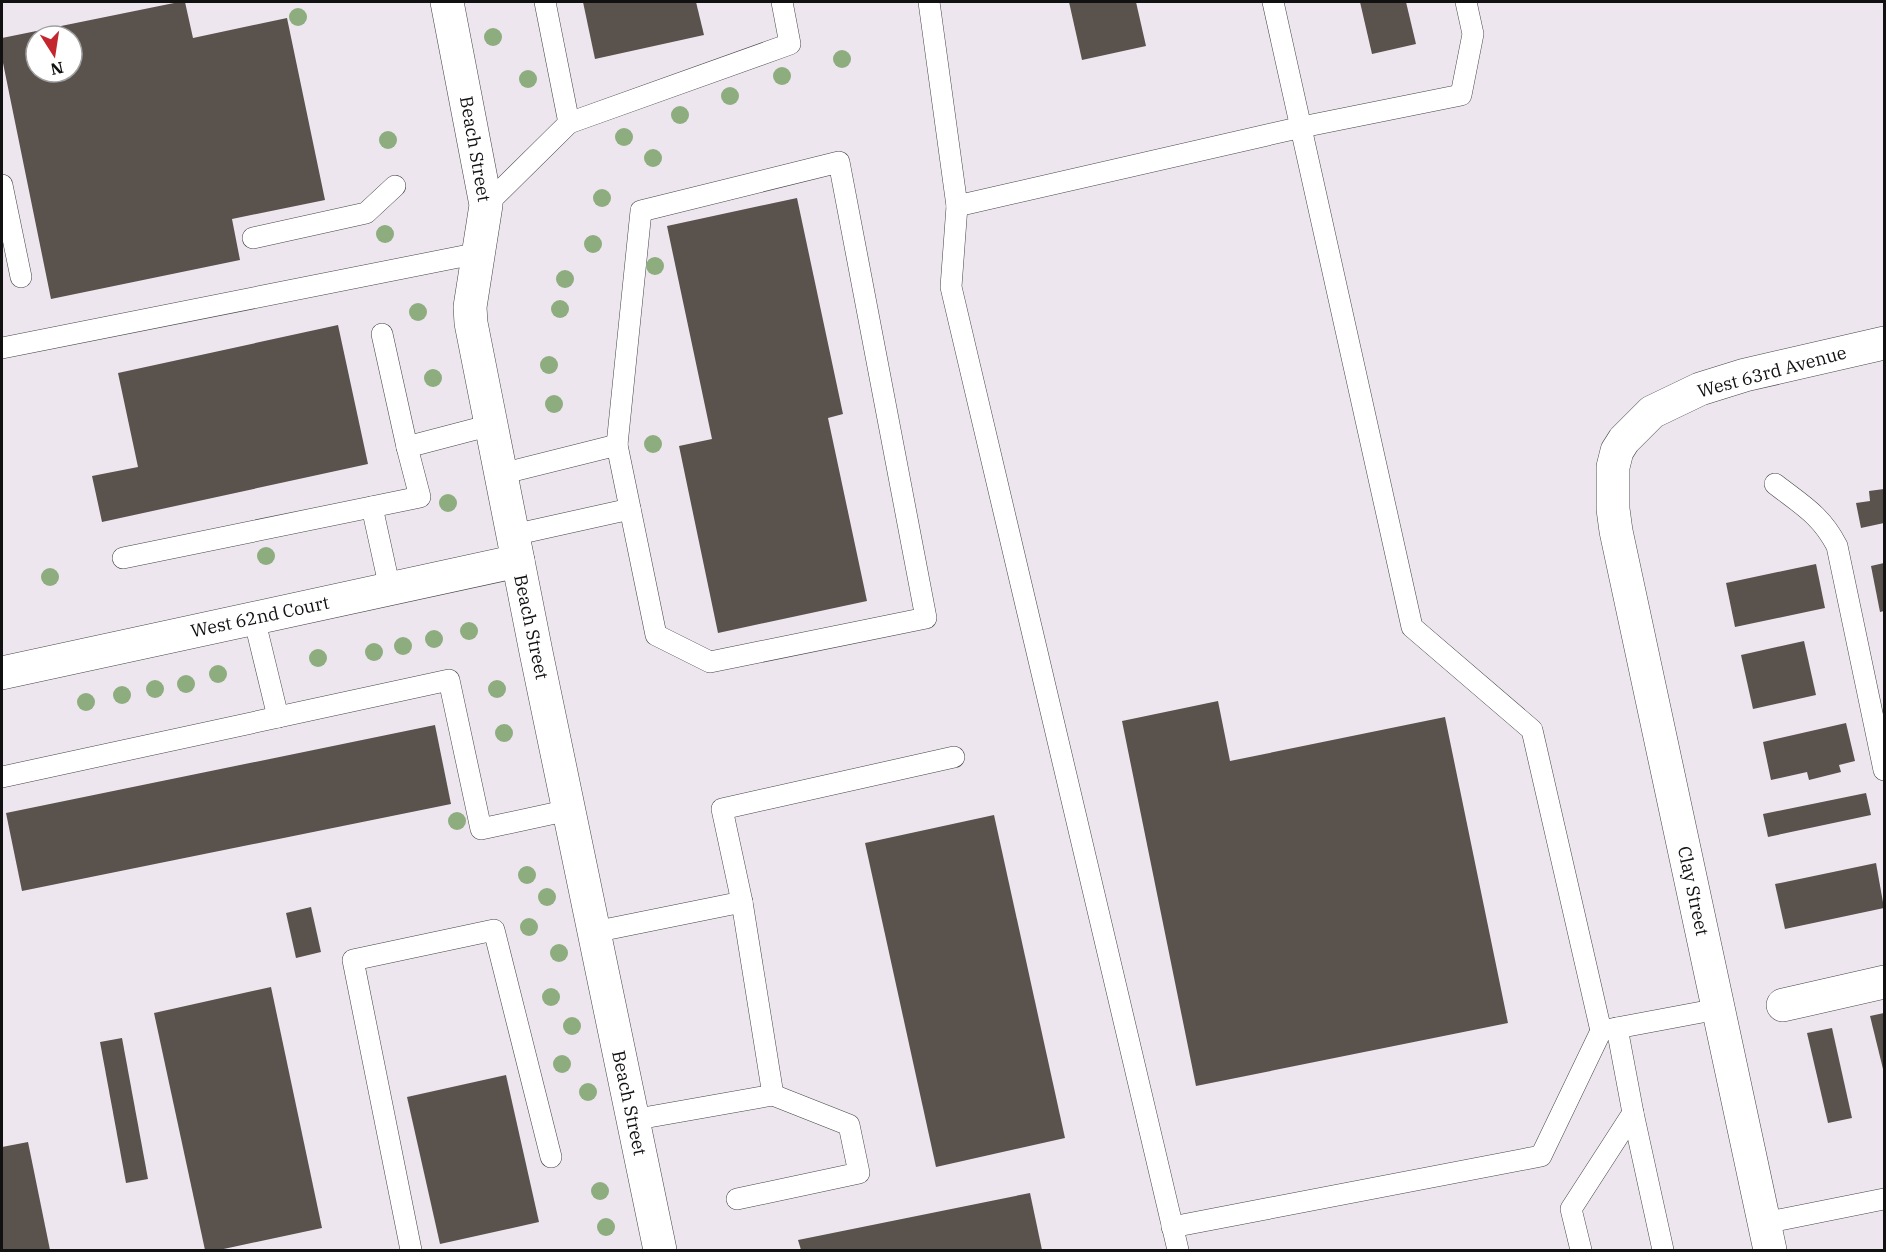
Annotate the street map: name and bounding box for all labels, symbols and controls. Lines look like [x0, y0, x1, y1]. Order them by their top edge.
north arrow [24, 24, 84, 84]
text: N [49, 58, 65, 80]
street label: Beach Street [455, 94, 496, 204]
street label: West 63rd Avenue [1695, 341, 1849, 402]
street label: Beach Street [509, 572, 554, 682]
street label: West 62nd Court [189, 591, 331, 642]
street label: Clay Street [1673, 844, 1714, 938]
street label: Beach Street [607, 1048, 652, 1158]

